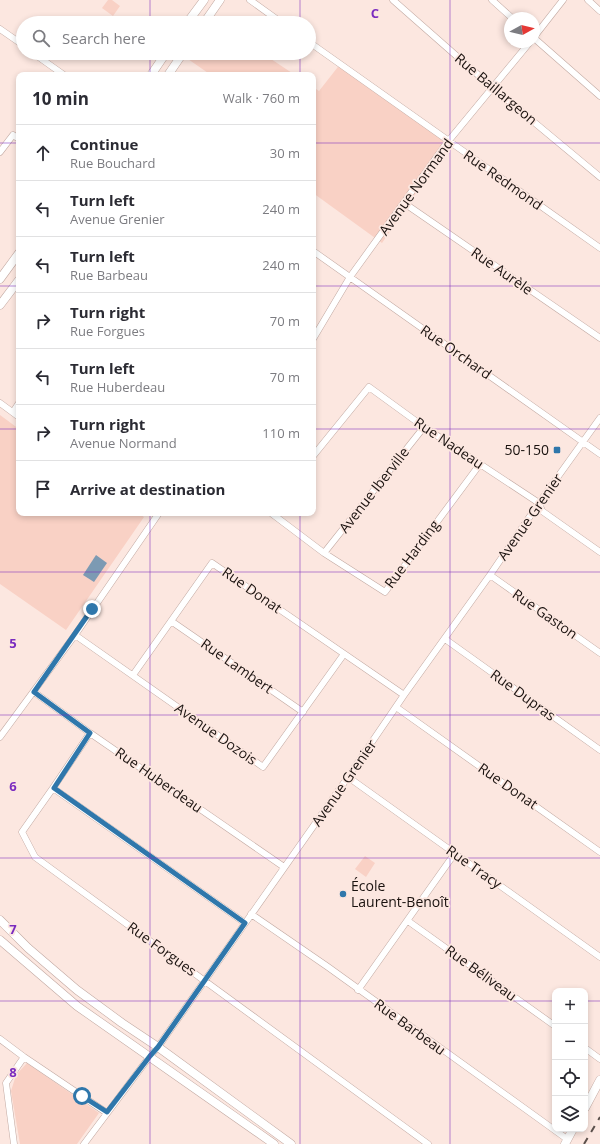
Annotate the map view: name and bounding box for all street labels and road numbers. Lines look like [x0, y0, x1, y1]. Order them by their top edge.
street label: Rue Baillargeon [451, 49, 542, 129]
street label: Avenue Normand [374, 135, 457, 239]
street label: Rue Redmond [460, 145, 547, 214]
street label: Rue Aurèle [468, 242, 537, 299]
street label: Rue Orchard [417, 320, 496, 383]
street label: Rue Nadeau [411, 412, 488, 473]
street label: Avenue Iberville [334, 443, 413, 536]
street label: Avenue Grenier [493, 469, 567, 564]
street label: Rue Harding [380, 515, 444, 592]
street label: Rue Donat [219, 562, 286, 617]
street label: Rue Gaston [509, 584, 582, 643]
street label: Rue Lambert [197, 634, 277, 697]
street label: Rue Dupras [487, 665, 560, 725]
street label: Avenue Dozois [171, 698, 261, 769]
street label: Avenue Grenier [307, 735, 381, 830]
street label: Rue Huberdeau [112, 742, 207, 817]
street label: Rue Donat [475, 758, 542, 813]
street label: Rue Tracy [443, 841, 507, 893]
street label: Rue Forgues [124, 917, 201, 980]
street label: Rue Béliveau [442, 940, 521, 1005]
street label: Rue Barbeau [371, 994, 450, 1059]

